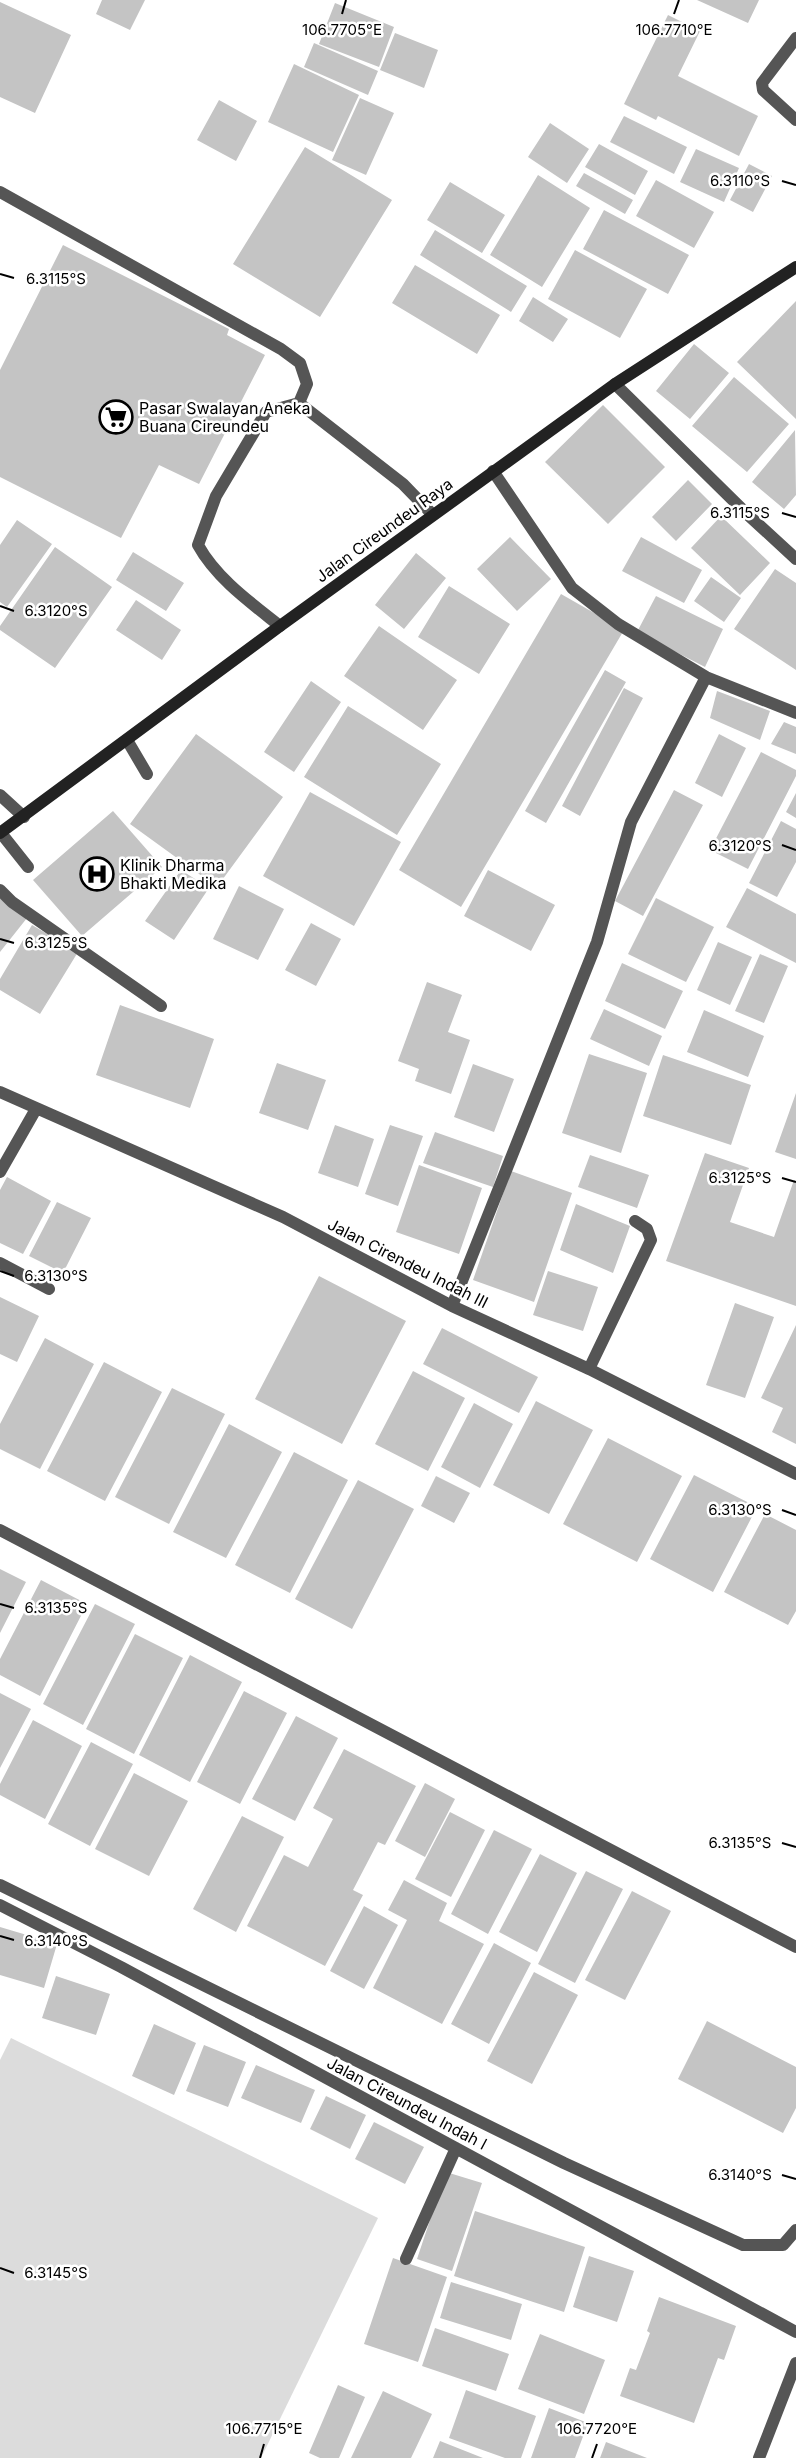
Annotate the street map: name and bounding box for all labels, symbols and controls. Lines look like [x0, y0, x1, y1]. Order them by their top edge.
text: 106.7705°E [302, 20, 382, 39]
text: 106.7710°E [635, 20, 713, 39]
text: 6.3110°S [710, 171, 770, 190]
text: 6.3115°S [26, 269, 86, 288]
place label: Pasar Swalayan Aneka Buana Cireundeu [139, 398, 311, 436]
supermarket icon: Pasar Swalayan Aneka Buana Cireundeu [98, 399, 134, 435]
street label: Jalan Cireundeu Raya [312, 474, 456, 586]
text: 6.3115°S [710, 503, 770, 522]
text: 6.3120°S [24, 601, 88, 620]
text: 6.3120°S [708, 836, 772, 855]
place label: Klinik Dharma Bhakti Medika [120, 855, 227, 893]
hospital icon: Klinik Dharma Bhakti Medika [79, 856, 115, 892]
text: 6.3125°S [25, 933, 87, 952]
text: 6.3125°S [709, 1168, 771, 1187]
street label: Jalan Cirendeu Indah III [324, 1214, 492, 1312]
text: 6.3130°S [24, 1266, 88, 1285]
text: 6.3130°S [708, 1500, 772, 1519]
text: 6.3135°S [25, 1598, 87, 1617]
text: 6.3135°S [709, 1833, 771, 1852]
text: 6.3140°S [24, 1931, 88, 1950]
street label: Jalan Cireundeu Indah I [324, 2052, 490, 2154]
text: 6.3140°S [708, 2165, 772, 2184]
text: 6.3145°S [24, 2263, 88, 2282]
text: 106.7715°E [226, 2419, 302, 2438]
text: 106.7720°E [557, 2419, 637, 2438]

